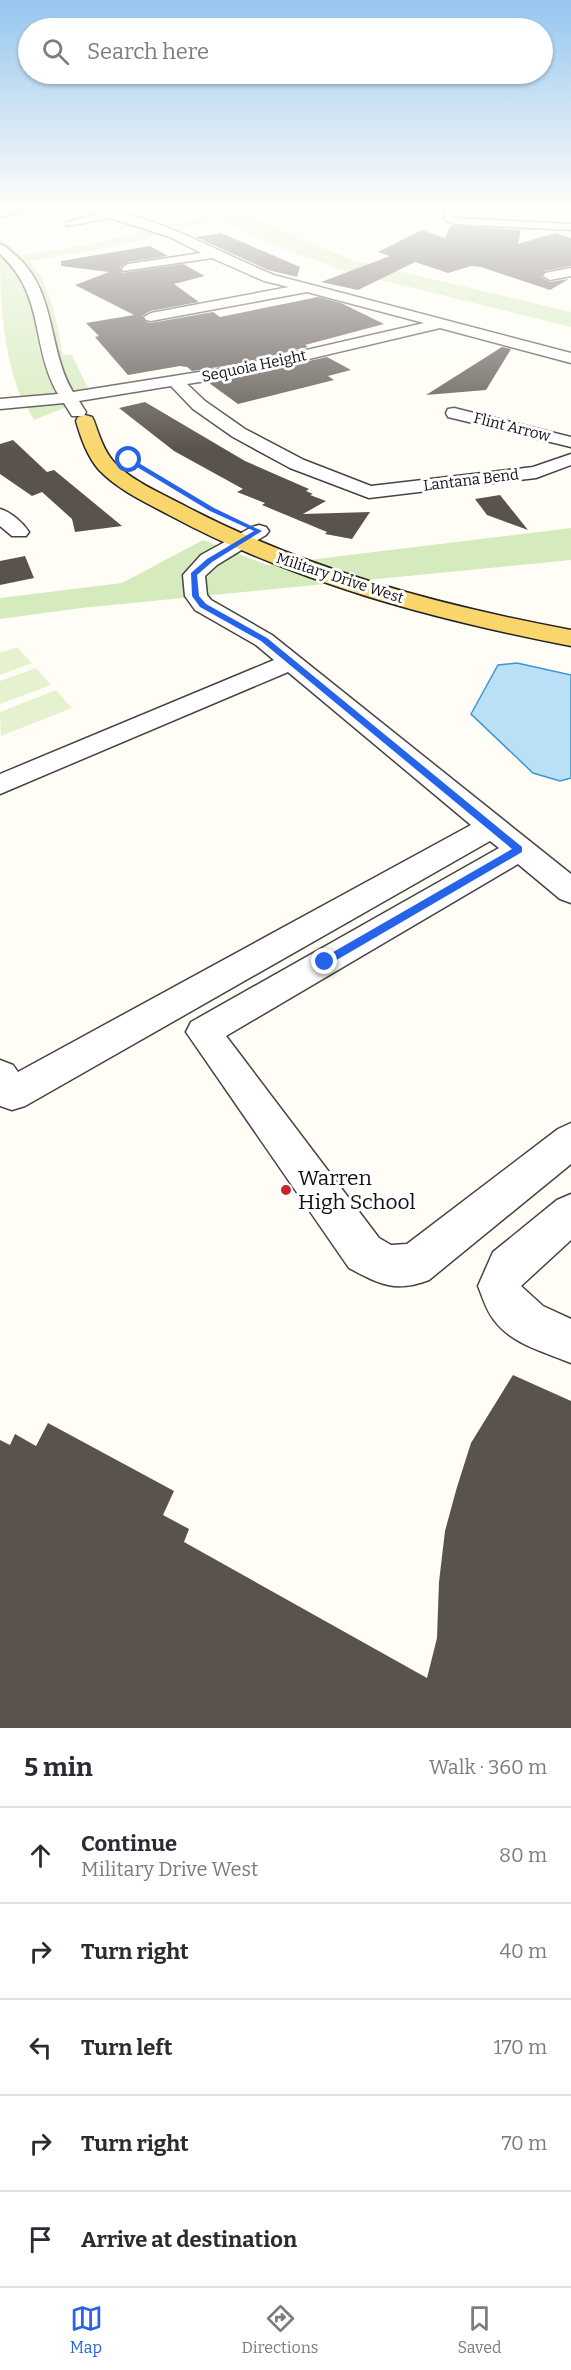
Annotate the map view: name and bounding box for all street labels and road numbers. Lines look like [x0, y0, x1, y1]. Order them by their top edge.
street label: Sequoia Height [200, 346, 308, 386]
street label: Flint Arrow [472, 409, 553, 445]
street label: Lantana Bend [422, 465, 520, 495]
street label: Military Drive West [274, 549, 407, 607]

